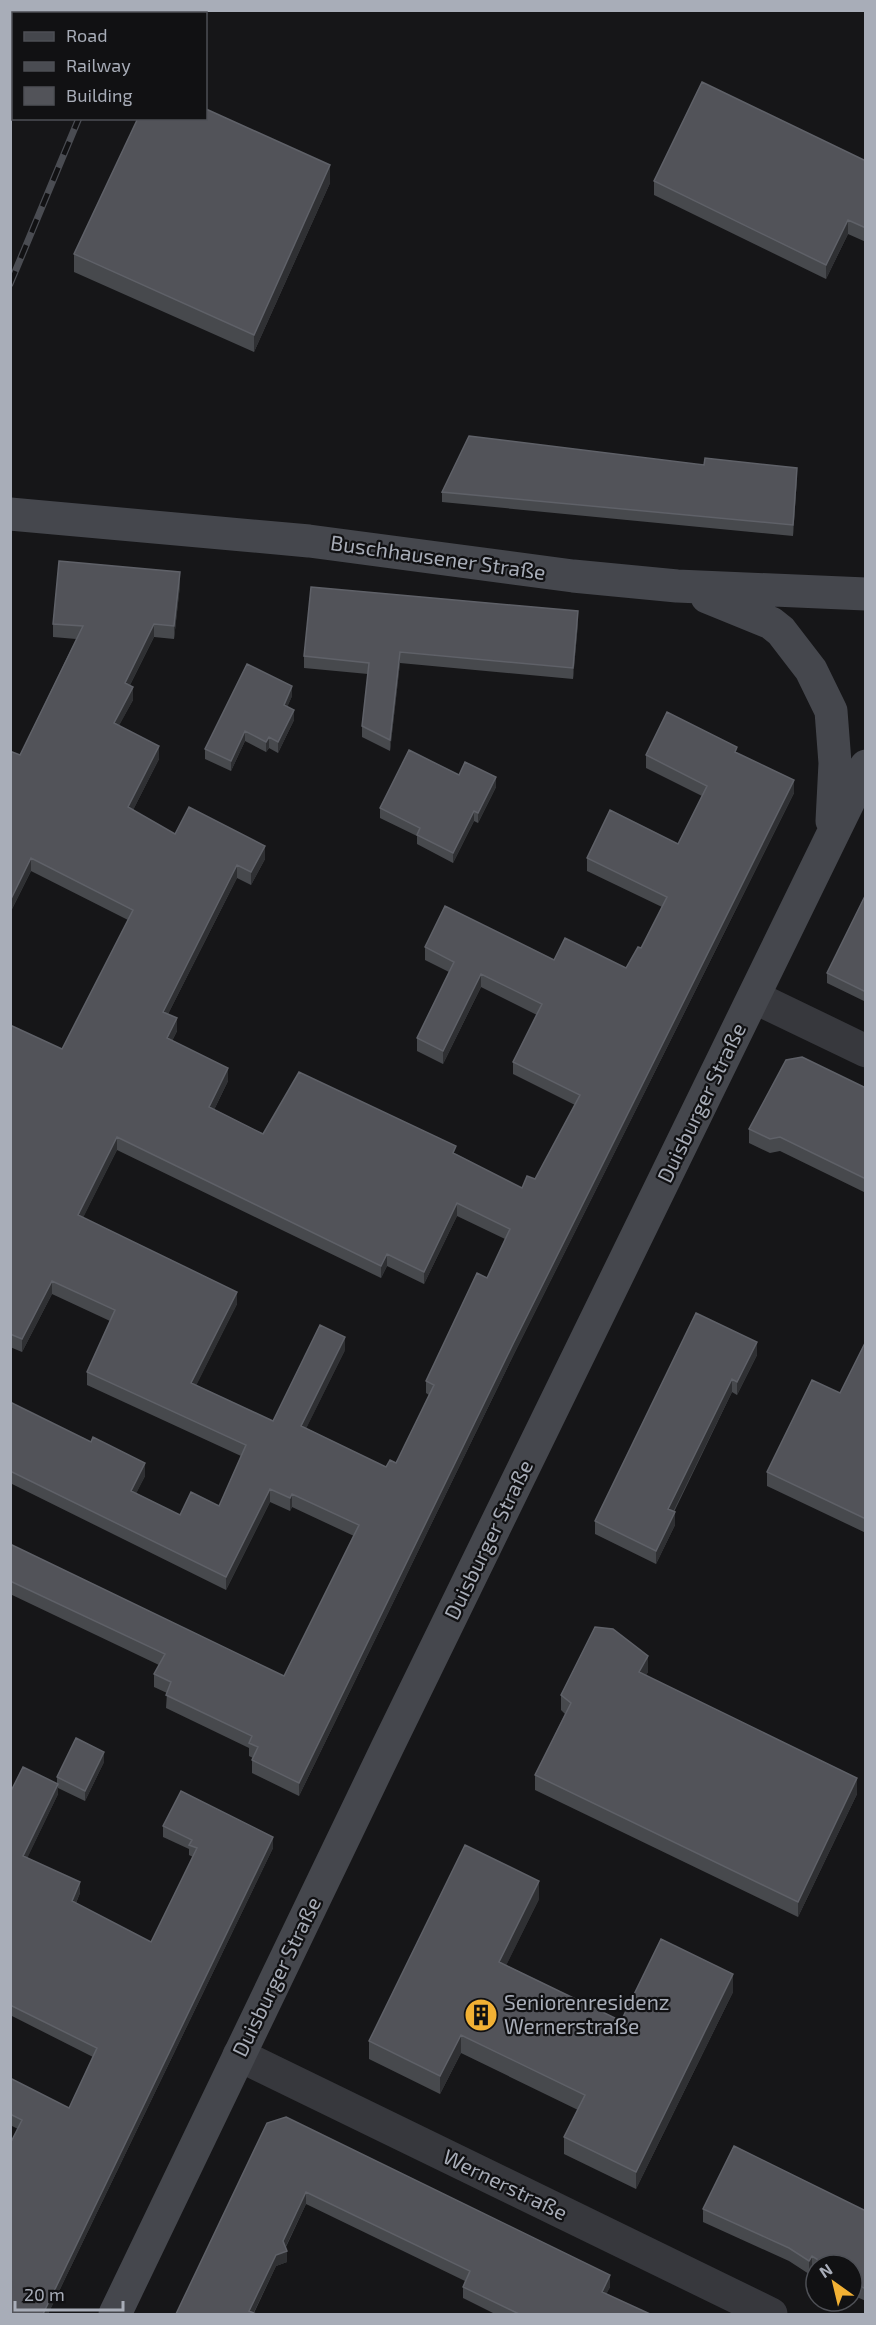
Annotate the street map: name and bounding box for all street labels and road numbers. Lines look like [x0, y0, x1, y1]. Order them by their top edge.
street label: Buschhausener Straße [329, 529, 547, 584]
street label: Duisburger Straße [651, 1018, 750, 1186]
street label: Duisburger Straße [438, 1455, 537, 1623]
street label: Duisburger Straße [226, 1892, 325, 2060]
street label: Wernerstraße [439, 2143, 572, 2225]

